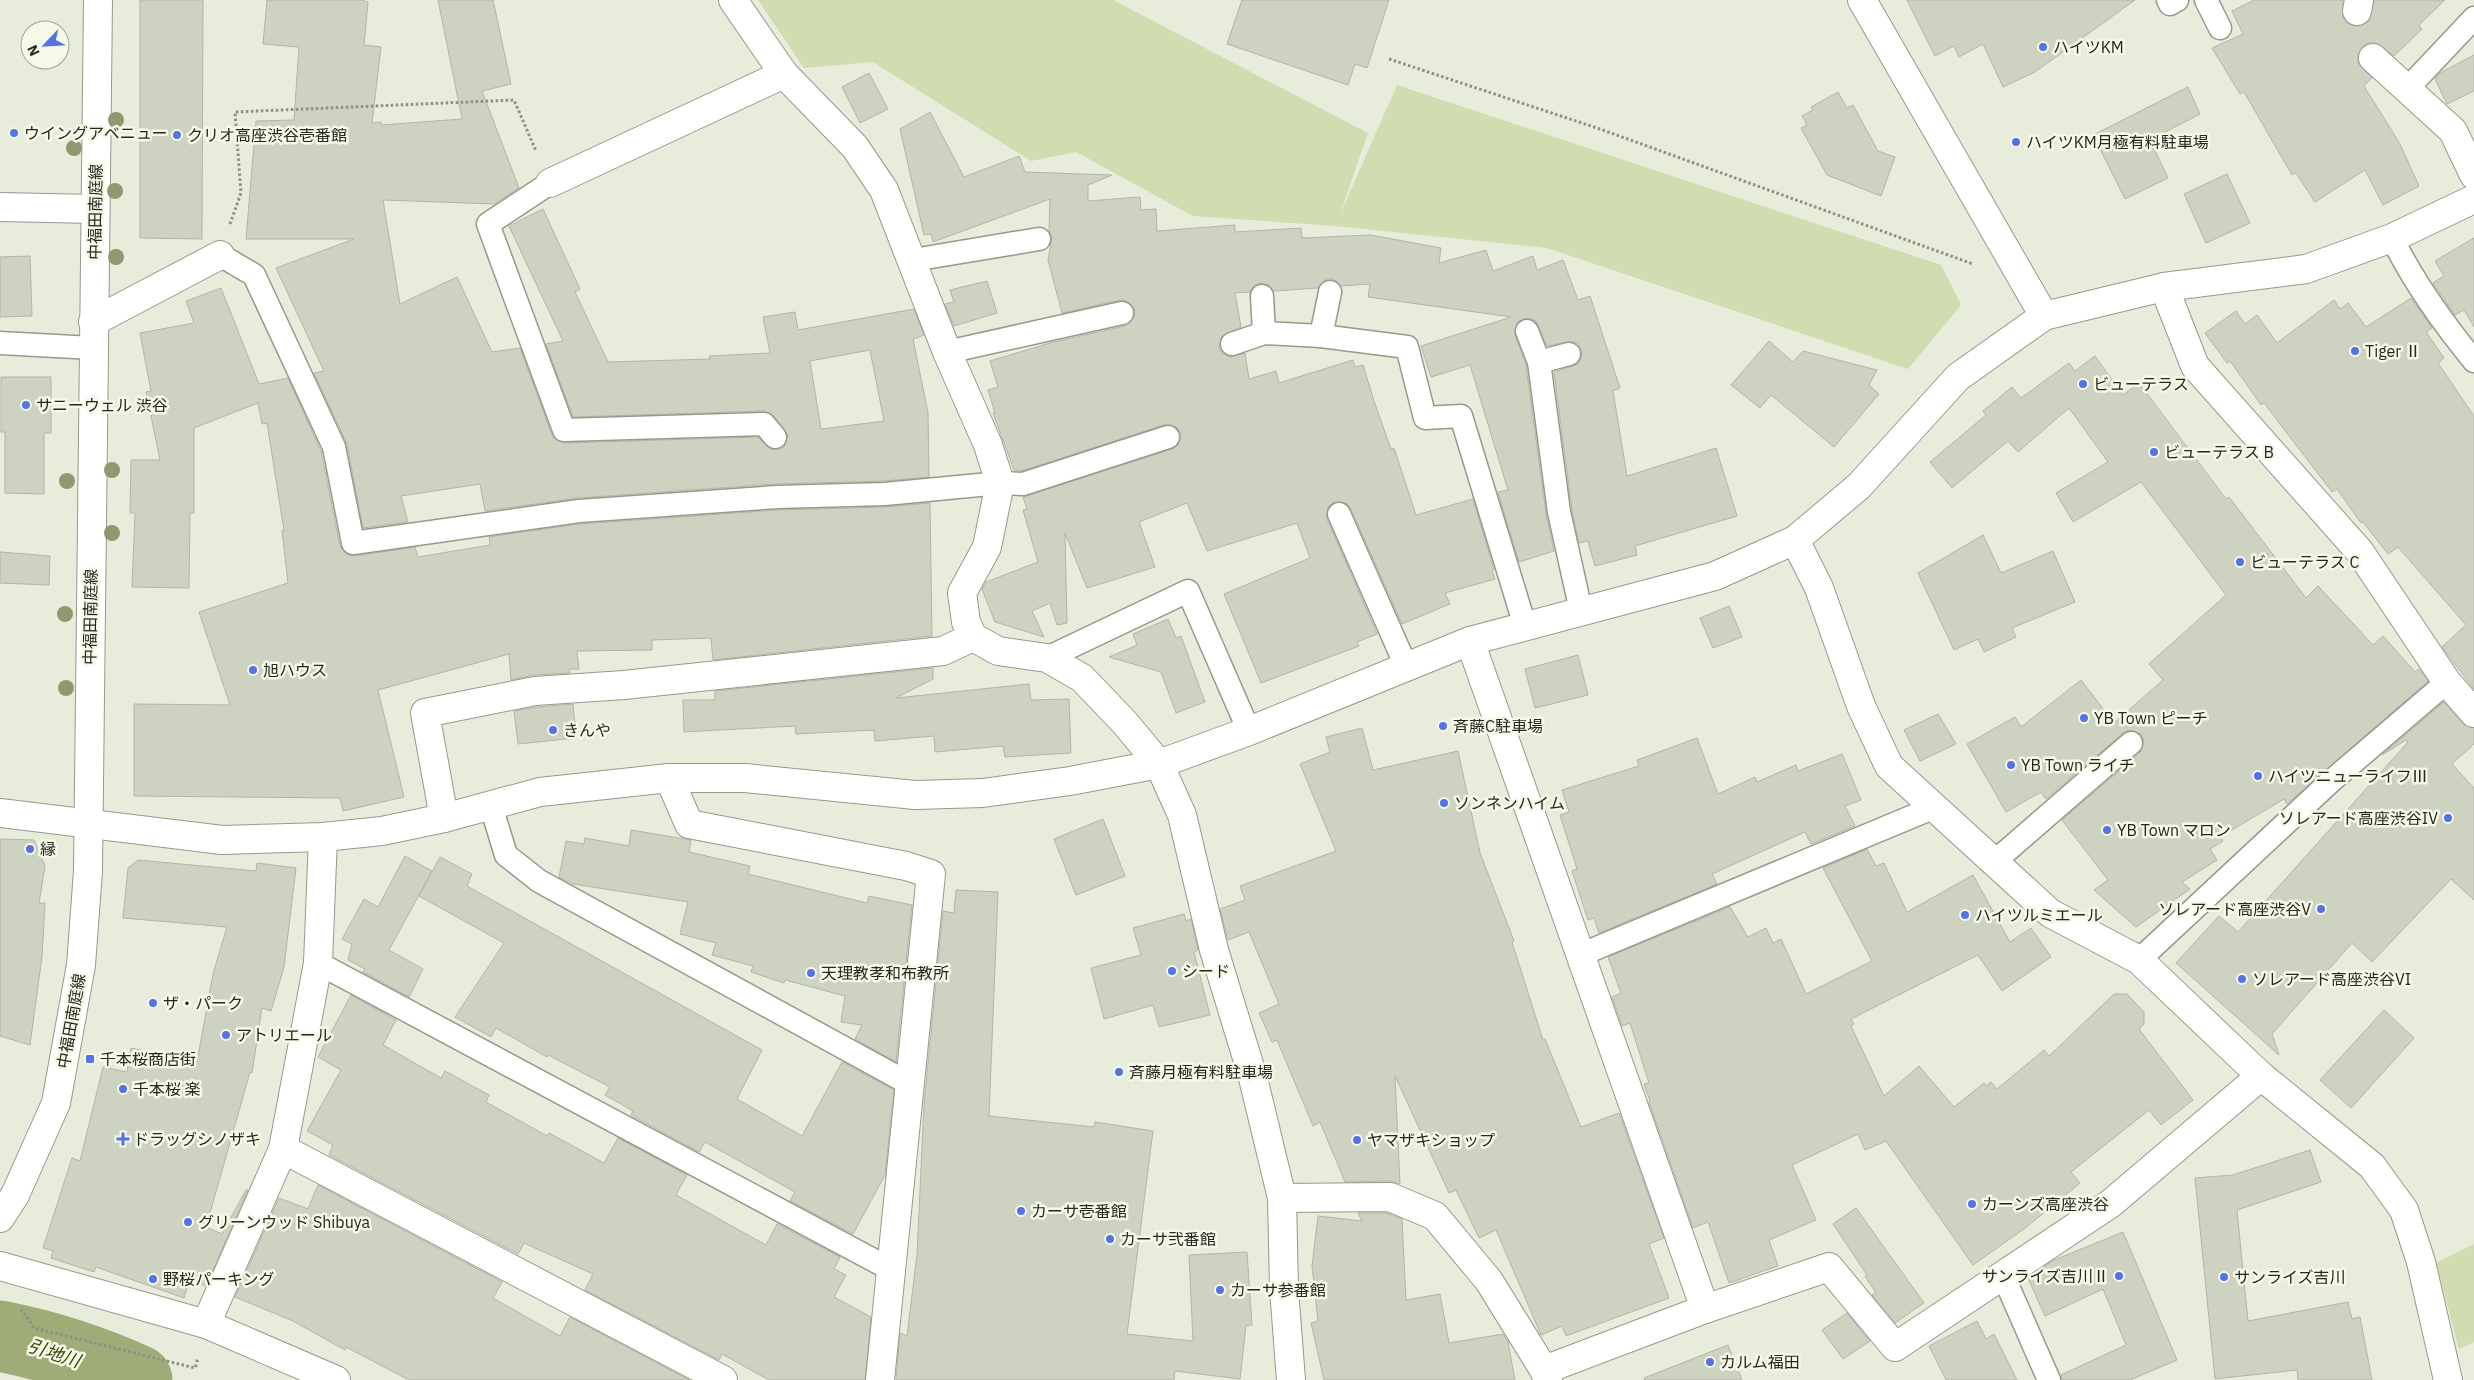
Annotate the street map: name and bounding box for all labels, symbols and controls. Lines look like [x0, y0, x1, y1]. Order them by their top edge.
north arrow [20, 20, 70, 70]
place label: ハイツKM [2053, 37, 2124, 57]
marker: ハイツKM [2037, 41, 2049, 53]
text: N [23, 42, 44, 59]
place label: ウイングアベニュー [24, 123, 168, 143]
place label: クリオ高座渋谷壱番館 [187, 125, 347, 145]
marker: ウイングアベニュー [8, 127, 20, 139]
marker: クリオ高座渋谷壱番館 [171, 129, 183, 141]
place label: ハイツKM月極有料駐車場 [2026, 132, 2209, 152]
marker: ハイツKM月極有料駐車場 [2010, 136, 2022, 148]
street label: 中福田南庭線 [84, 164, 106, 260]
place label: Tiger Ⅱ [2365, 341, 2421, 361]
marker: Tiger Ⅱ [2349, 345, 2361, 357]
place label: ビューテラス [2093, 374, 2189, 394]
marker: ビューテラス [2077, 378, 2089, 390]
place label: サニーウェル 渋谷 [36, 395, 168, 415]
marker: サニーウェル 渋谷 [20, 399, 32, 411]
place label: ビューテラス B [2164, 442, 2274, 462]
marker: ビューテラス B [2148, 446, 2160, 458]
place label: ビューテラス C [2250, 552, 2359, 572]
marker: ビューテラス C [2234, 556, 2246, 568]
street label: 中福田南庭線 [79, 569, 101, 665]
place label: 旭ハウス [263, 660, 327, 680]
marker: 旭ハウス [247, 664, 259, 676]
place label: YB Town ピーチ [2094, 708, 2208, 728]
marker: YB Town ピーチ [2078, 712, 2090, 724]
place label: 斉藤C駐車場 [1453, 716, 1543, 736]
place label: きんや [563, 720, 611, 740]
marker: 斉藤C駐車場 [1437, 720, 1449, 732]
marker: きんや [547, 724, 559, 736]
place label: YB Town ライチ [2021, 755, 2135, 775]
marker: YB Town ライチ [2005, 759, 2017, 771]
place label: ハイツニューライフⅢ [2268, 766, 2428, 786]
marker: ハイツニューライフⅢ [2252, 770, 2264, 782]
place label: ソンネンハイム [1454, 793, 1565, 813]
marker: ソンネンハイム [1438, 797, 1450, 809]
place label: ソレアード高座渋谷IV [2279, 808, 2438, 828]
marker: ソレアード高座渋谷IV [2442, 812, 2454, 824]
place label: YB Town マロン [2117, 820, 2231, 840]
marker: YB Town マロン [2101, 824, 2113, 836]
place label: 縁 [40, 839, 56, 859]
marker: 縁 [24, 843, 36, 855]
place label: ソレアード高座渋谷V [2158, 899, 2311, 919]
marker: ソレアード高座渋谷V [2315, 903, 2327, 915]
place label: ハイツルミエール [1975, 905, 2103, 925]
marker: ハイツルミエール [1959, 909, 1971, 921]
place label: シード [1182, 961, 1230, 981]
place label: 天理教孝和布教所 [821, 963, 949, 983]
marker: シード [1166, 965, 1178, 977]
marker: 天理教孝和布教所 [805, 967, 817, 979]
place label: ソレアード高座渋谷VI [2252, 969, 2411, 989]
street label: 中福田南庭線 [53, 972, 89, 1070]
marker: ソレアード高座渋谷VI [2236, 973, 2248, 985]
place label: ザ・パーク [163, 993, 243, 1013]
marker: ザ・パーク [147, 997, 159, 1009]
place label: アトリエール [236, 1025, 332, 1045]
marker: アトリエール [220, 1029, 232, 1041]
place label: 千本桜商店街 [100, 1049, 196, 1069]
marker: 千本桜商店街 [84, 1053, 96, 1065]
place label: 斉藤月極有料駐車場 [1129, 1062, 1273, 1082]
marker: 斉藤月極有料駐車場 [1113, 1066, 1125, 1078]
place label: 千本桜 楽 [133, 1079, 201, 1099]
marker: 千本桜 楽 [117, 1083, 129, 1095]
place label: ドラッグシノザキ [133, 1129, 261, 1149]
place label: ヤマザキショップ [1367, 1130, 1495, 1150]
marker: ドラッグシノザキ [117, 1133, 129, 1145]
marker: ヤマザキショップ [1351, 1134, 1363, 1146]
place label: カーンズ高座渋谷 [1982, 1194, 2109, 1214]
marker: カーンズ高座渋谷 [1966, 1198, 1978, 1210]
place label: カーサ壱番館 [1031, 1201, 1127, 1221]
marker: カーサ壱番館 [1015, 1205, 1027, 1217]
place label: グリーンウッド Shibuya [198, 1212, 370, 1232]
marker: グリーンウッド Shibuya [182, 1216, 194, 1228]
place label: カーサ弐番館 [1120, 1229, 1216, 1249]
marker: カーサ弐番館 [1104, 1233, 1116, 1245]
place label: サンライズ吉川Ⅱ [1981, 1266, 2109, 1286]
place label: サンライズ吉川 [2234, 1267, 2346, 1287]
place label: 野桜パーキング [163, 1269, 275, 1289]
marker: サンライズ吉川Ⅱ [2113, 1270, 2125, 1282]
marker: サンライズ吉川 [2218, 1271, 2230, 1283]
marker: 野桜パーキング [147, 1273, 159, 1285]
place label: カーサ参番館 [1230, 1280, 1326, 1300]
marker: カーサ参番館 [1214, 1284, 1226, 1296]
water label: 引地川 [25, 1334, 85, 1373]
place label: カルム福田 [1720, 1352, 1800, 1372]
marker: カルム福田 [1704, 1356, 1716, 1368]

